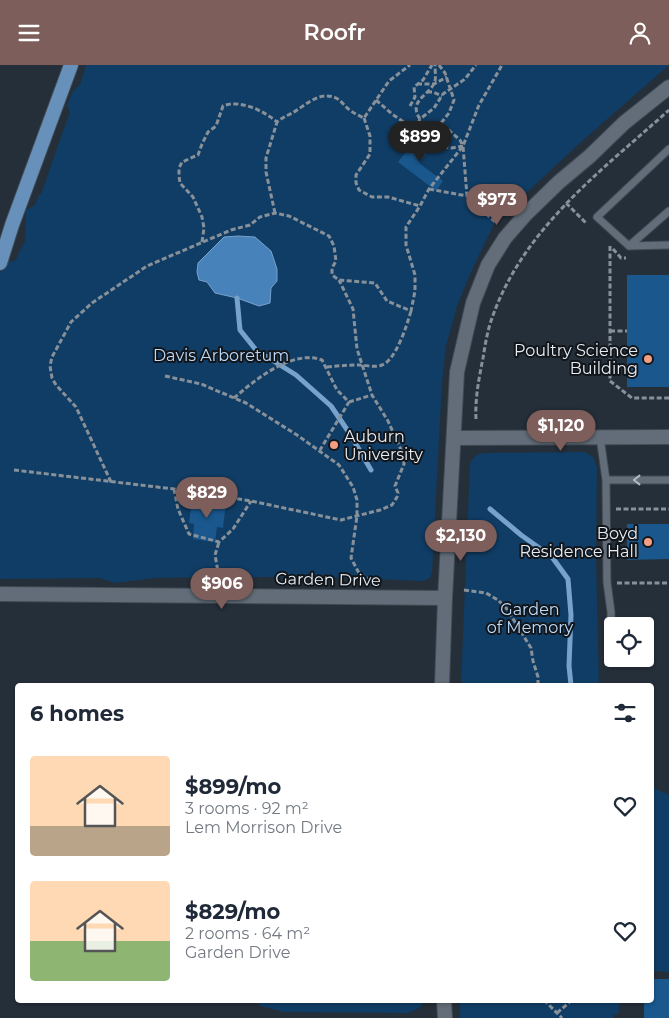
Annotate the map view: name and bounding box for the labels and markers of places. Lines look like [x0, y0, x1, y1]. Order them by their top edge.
pin: $899 [390, 121, 450, 163]
pin: $973 [467, 184, 527, 226]
place label: Poultry Science Building [514, 341, 638, 378]
marker: Poultry Science Building [642, 353, 654, 365]
pin: $1,120 [520, 409, 602, 452]
place label: Auburn University [344, 427, 423, 464]
marker: Auburn University [328, 439, 340, 451]
pin: $829 [177, 477, 237, 519]
pin: $2,130 [420, 519, 502, 562]
place label: Boyd Residence Hall [520, 524, 638, 561]
marker: Boyd Residence Hall [642, 536, 654, 548]
pin: $906 [192, 567, 252, 610]

